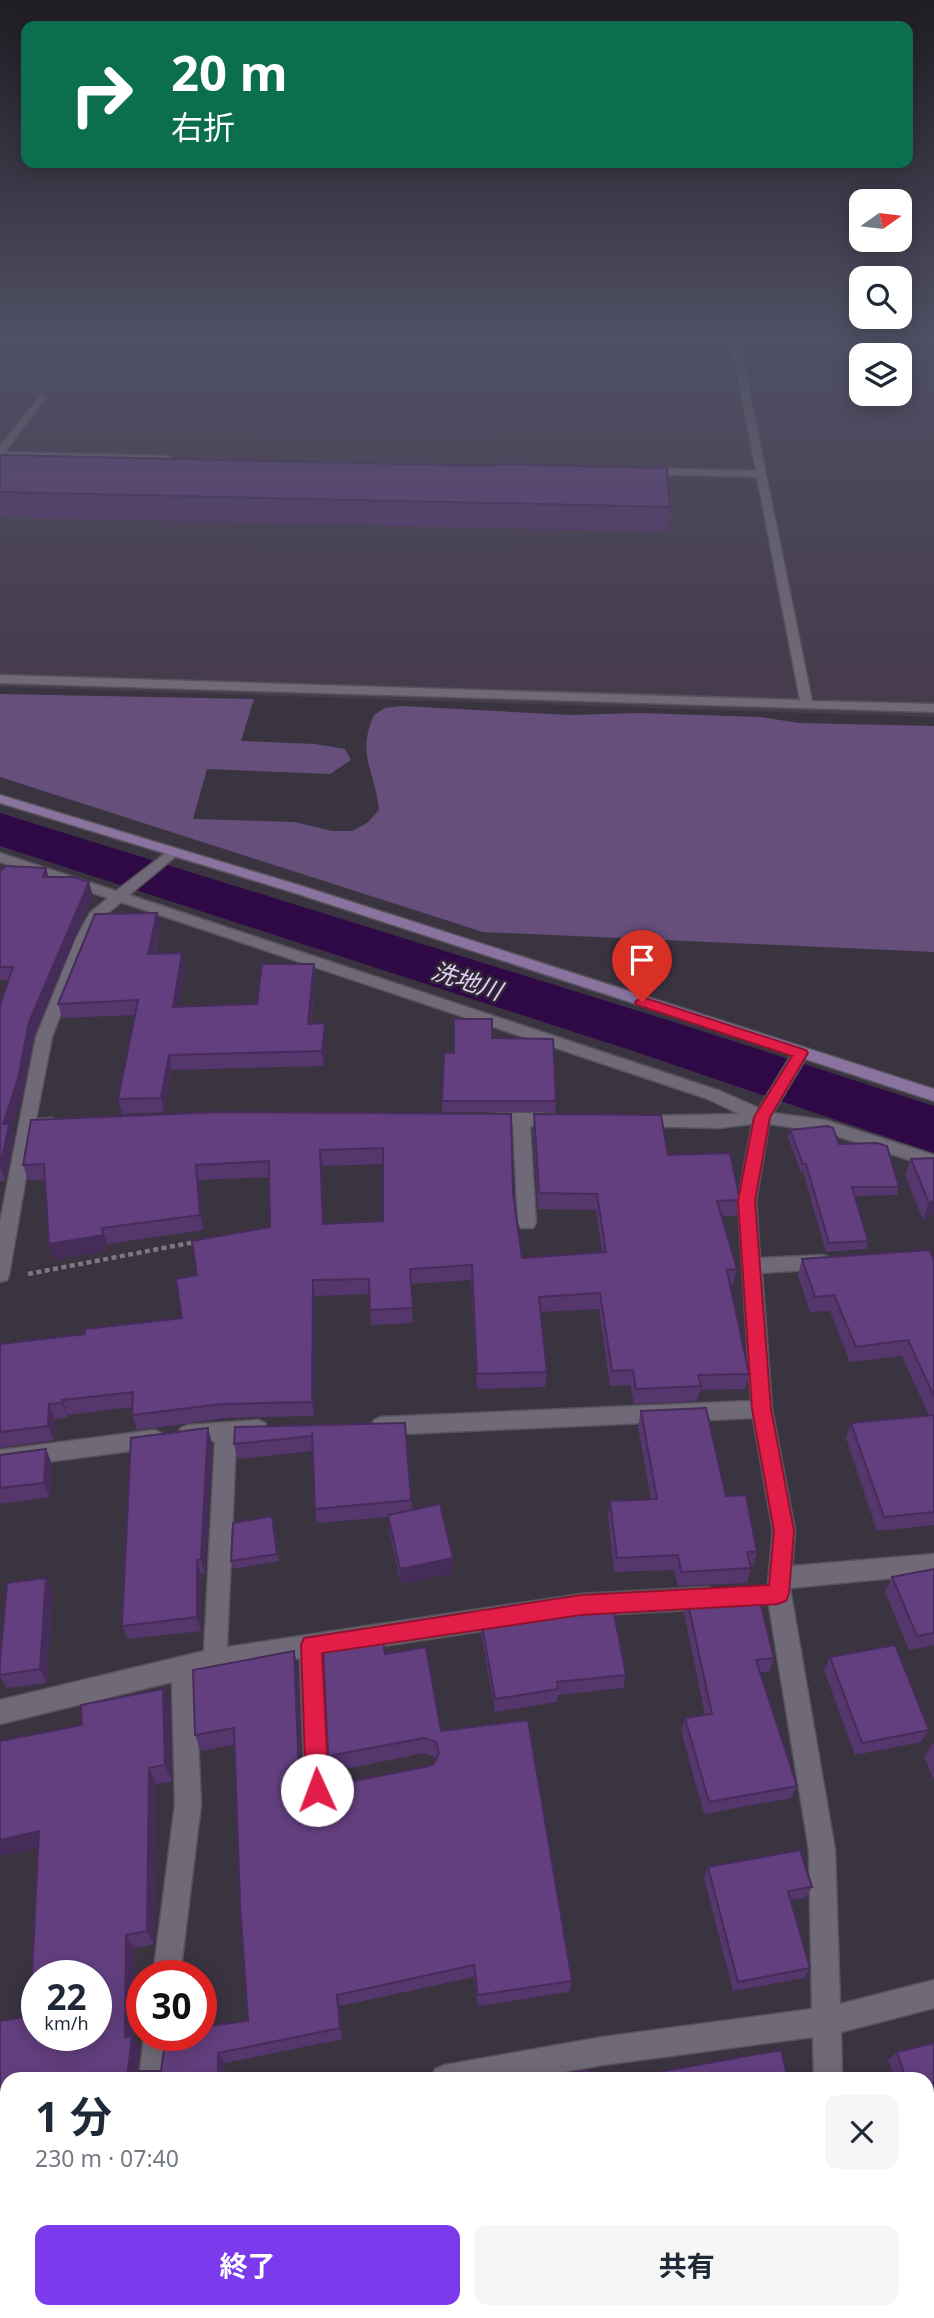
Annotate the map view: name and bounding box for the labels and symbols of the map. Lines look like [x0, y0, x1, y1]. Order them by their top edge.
north arrow [849, 189, 912, 252]
pin [612, 930, 672, 1002]
water label: 洗地川 [428, 953, 509, 1008]
position arrow [280, 1753, 354, 1827]
speed limit sign: 30 [126, 1960, 217, 2051]

